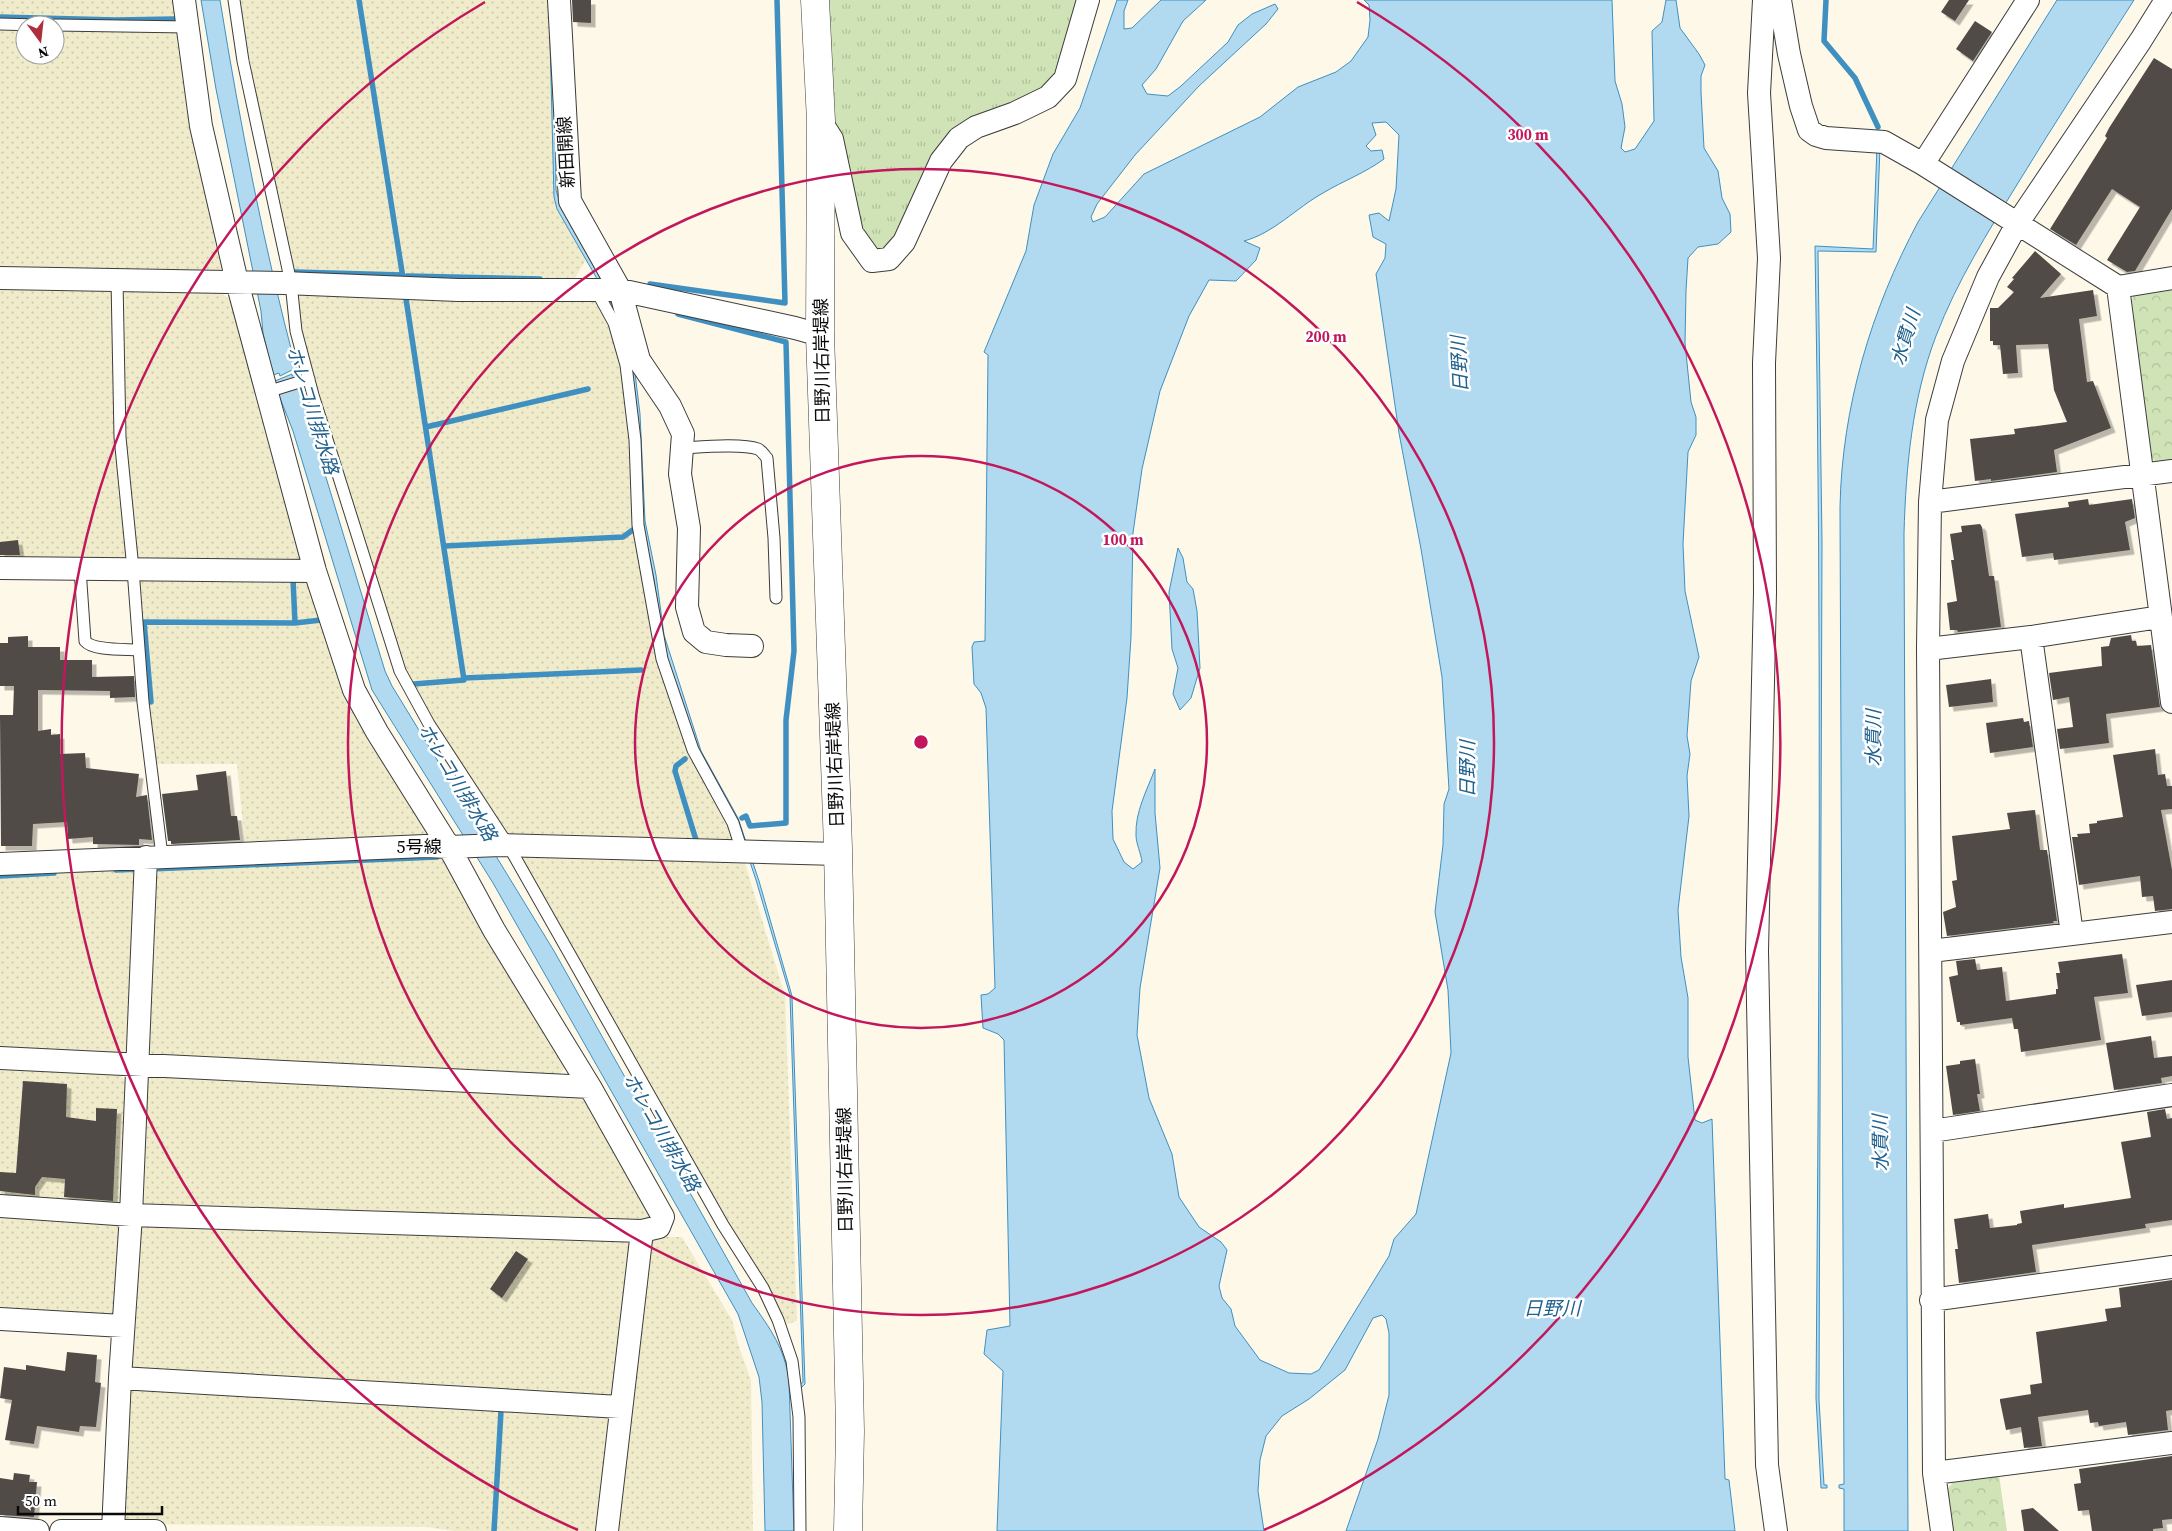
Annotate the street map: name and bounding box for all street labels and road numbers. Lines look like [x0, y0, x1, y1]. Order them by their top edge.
street label: 新田開線 [551, 115, 580, 189]
street label: 日野川右岸堤線 [808, 298, 835, 424]
street label: 日野川右岸堤線 [820, 702, 849, 828]
street label: 5号線 [397, 834, 442, 859]
street label: 日野川右岸堤線 [831, 1107, 858, 1233]

